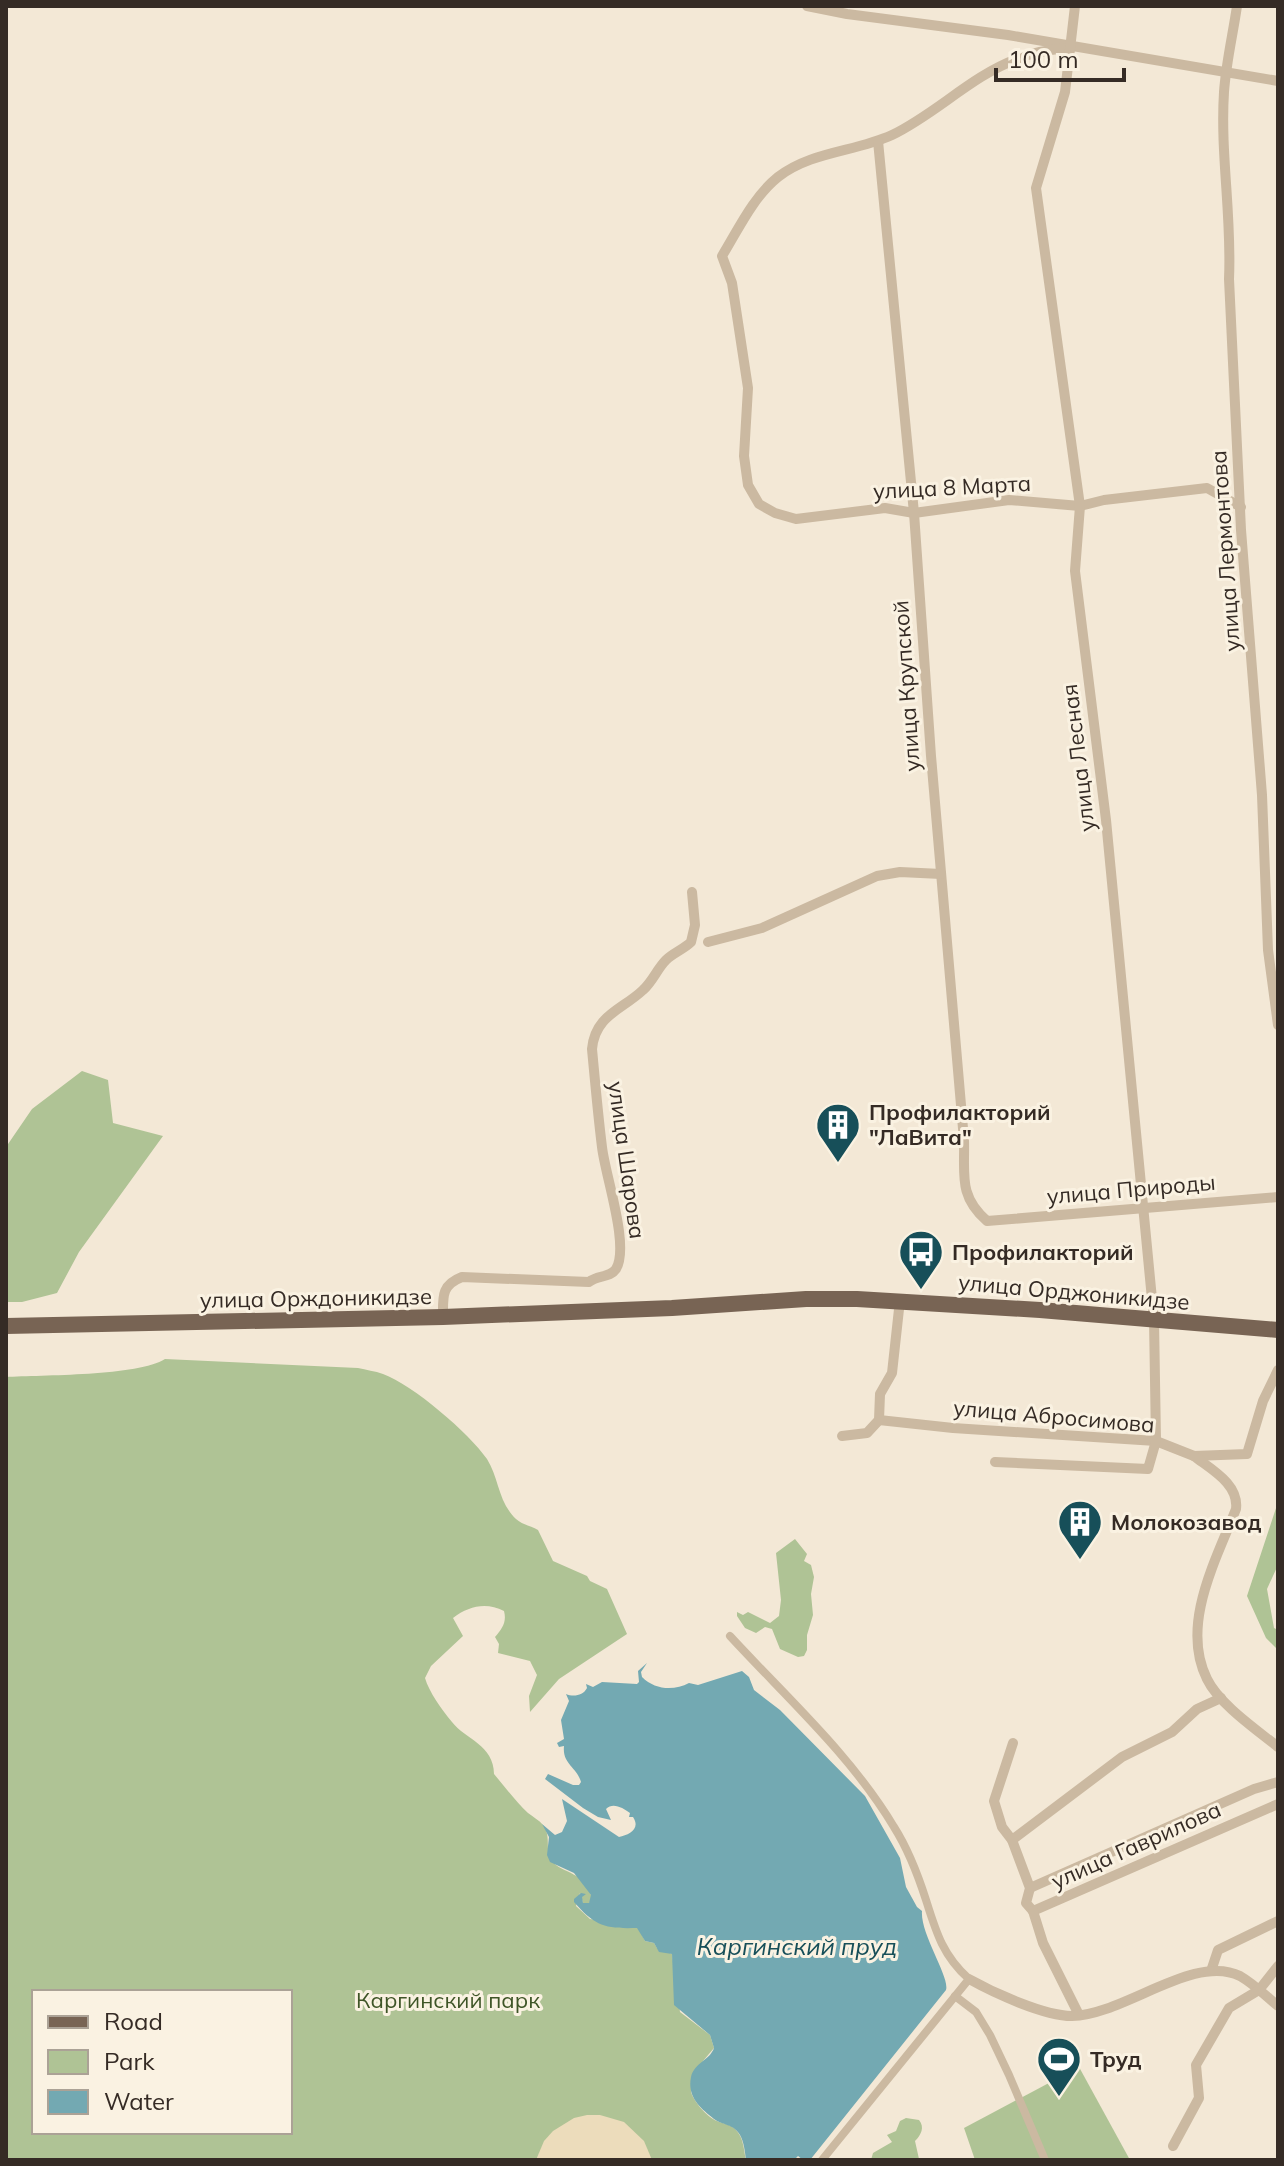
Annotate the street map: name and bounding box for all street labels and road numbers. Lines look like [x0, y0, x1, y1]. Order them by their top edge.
street label: улица Лермонтова [1204, 450, 1246, 652]
street label: улица 8 Марта [872, 469, 1032, 505]
street label: улица Крупской [886, 600, 926, 772]
street label: улица Лесная [1055, 683, 1101, 833]
street label: улица Шарова [602, 1079, 652, 1241]
street label: улица Природы [1046, 1168, 1216, 1210]
street label: улица Орджоникидзе [957, 1268, 1191, 1316]
street label: улица Орждоникидзе [200, 1282, 432, 1314]
street label: улица Абросимова [952, 1393, 1156, 1439]
street label: улица Гаврилова [1047, 1795, 1225, 1895]

